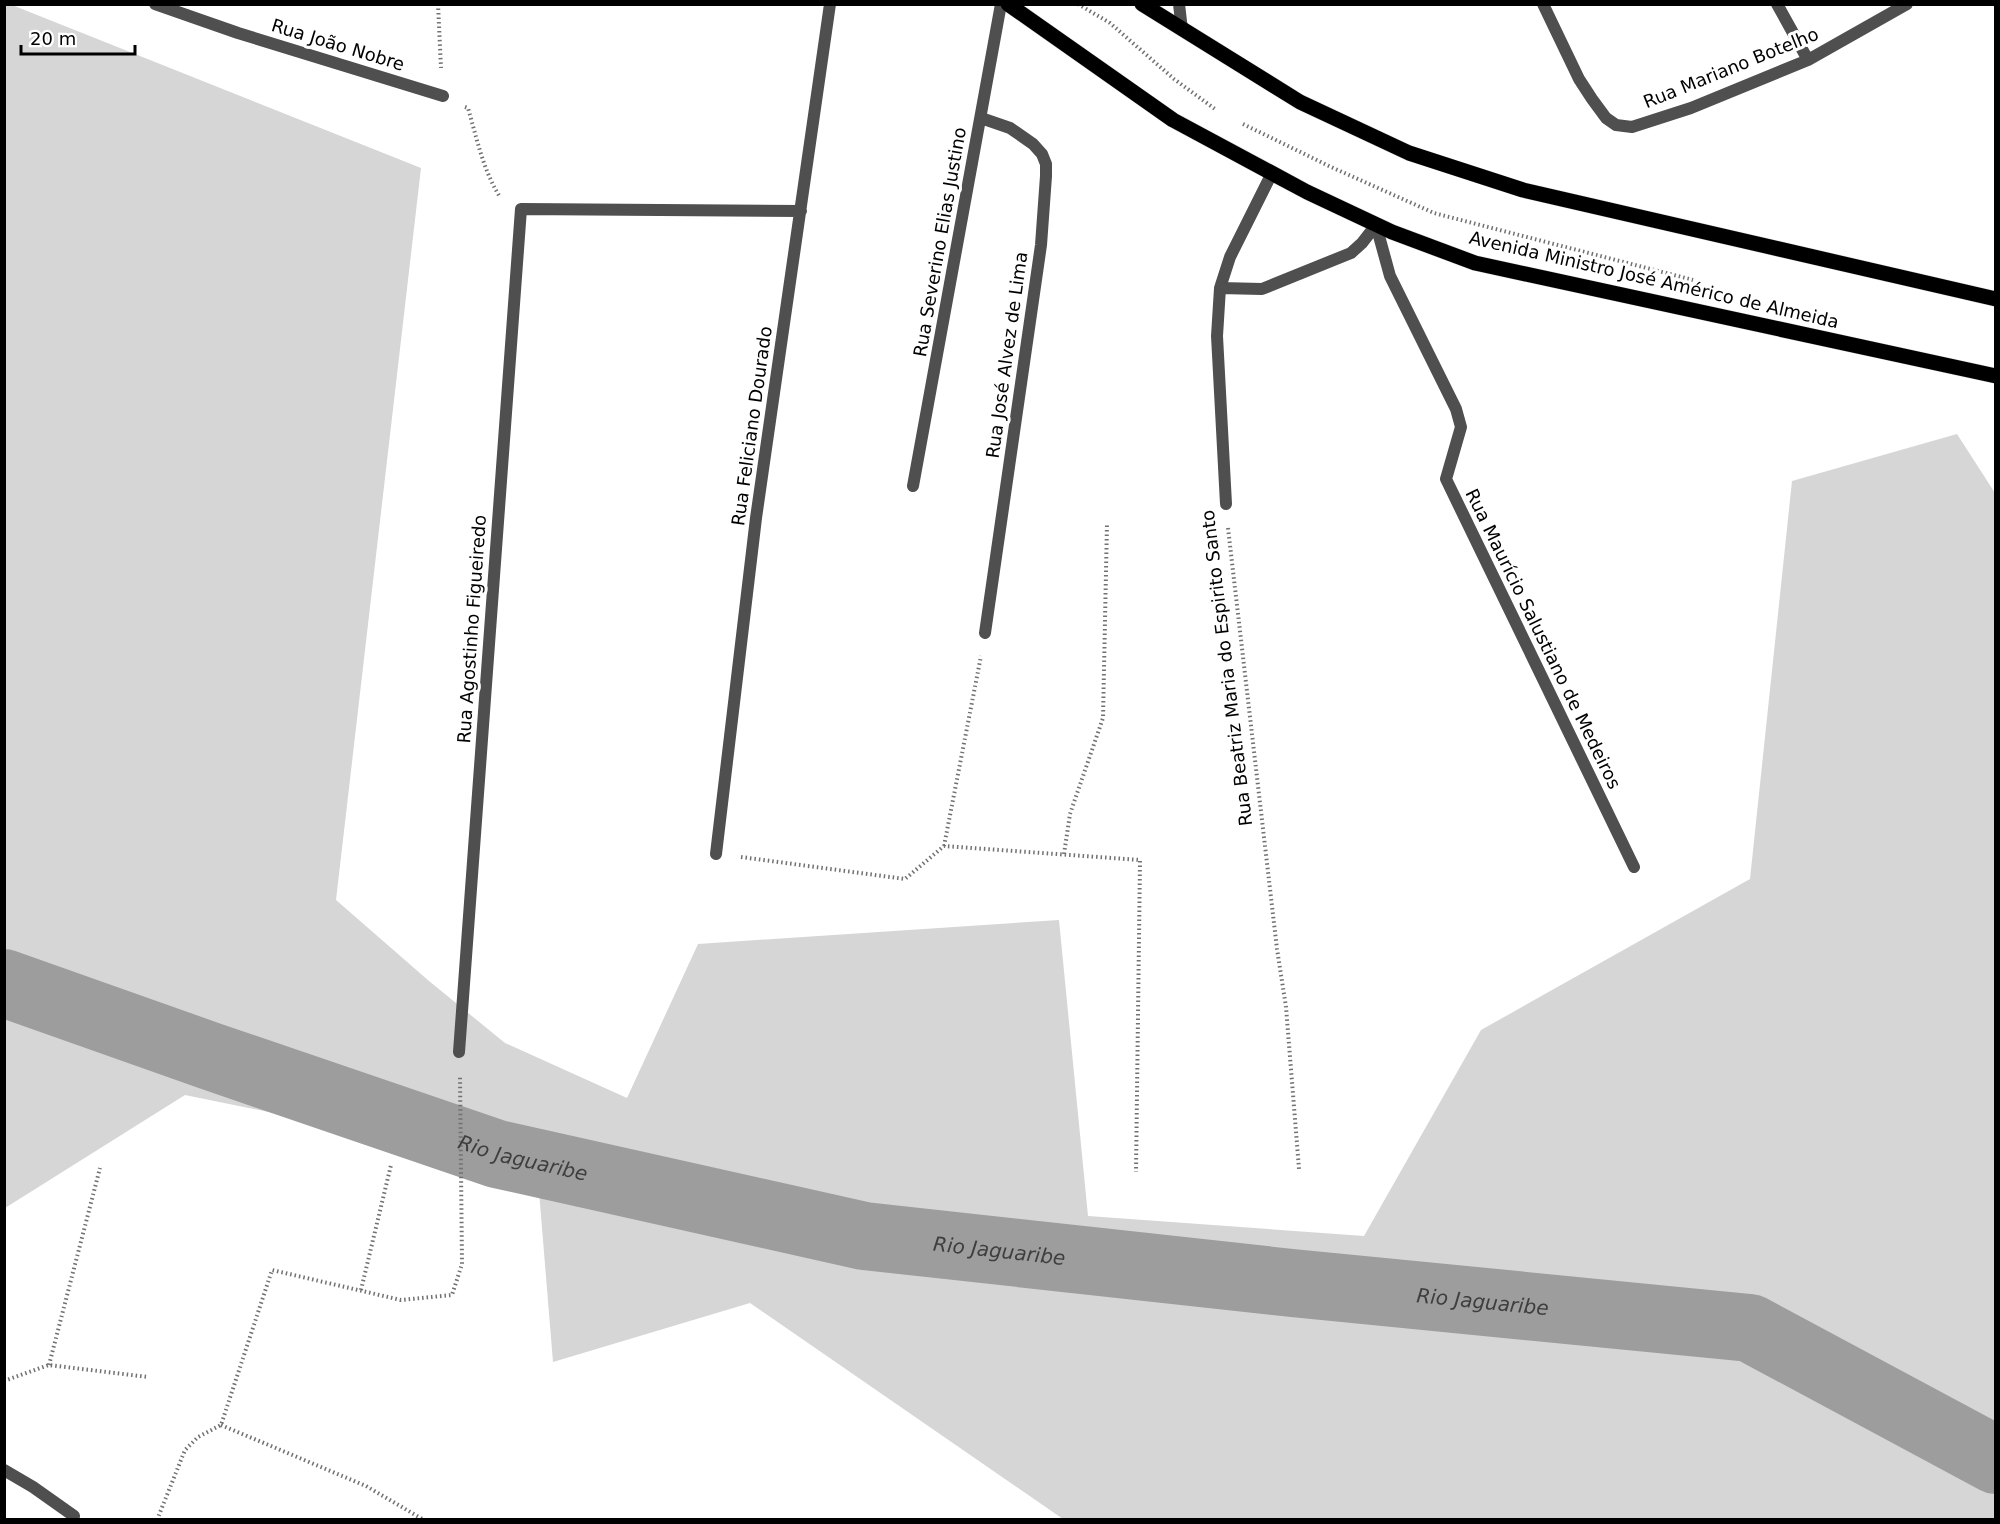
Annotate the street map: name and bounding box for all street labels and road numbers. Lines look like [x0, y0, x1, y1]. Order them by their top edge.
street label: Rua João Nobre [269, 14, 407, 75]
street label: Rua Mariano Botelho [1640, 23, 1821, 112]
street label: Rua Severino Elias Justino [909, 125, 970, 358]
street label: Avenida Ministro José Américo de Almeida [1467, 227, 1841, 332]
street label: Rua José Alvez de Lima [982, 250, 1031, 460]
street label: Rua Feliciano Dourado [727, 325, 776, 527]
street label: Rua Maurício Salustiano de Medeiros [1461, 485, 1625, 792]
street label: Rua Beatriz Maria do Espirito Santo [1197, 509, 1256, 827]
street label: Rua Agostinho Figueiredo [453, 514, 490, 744]

